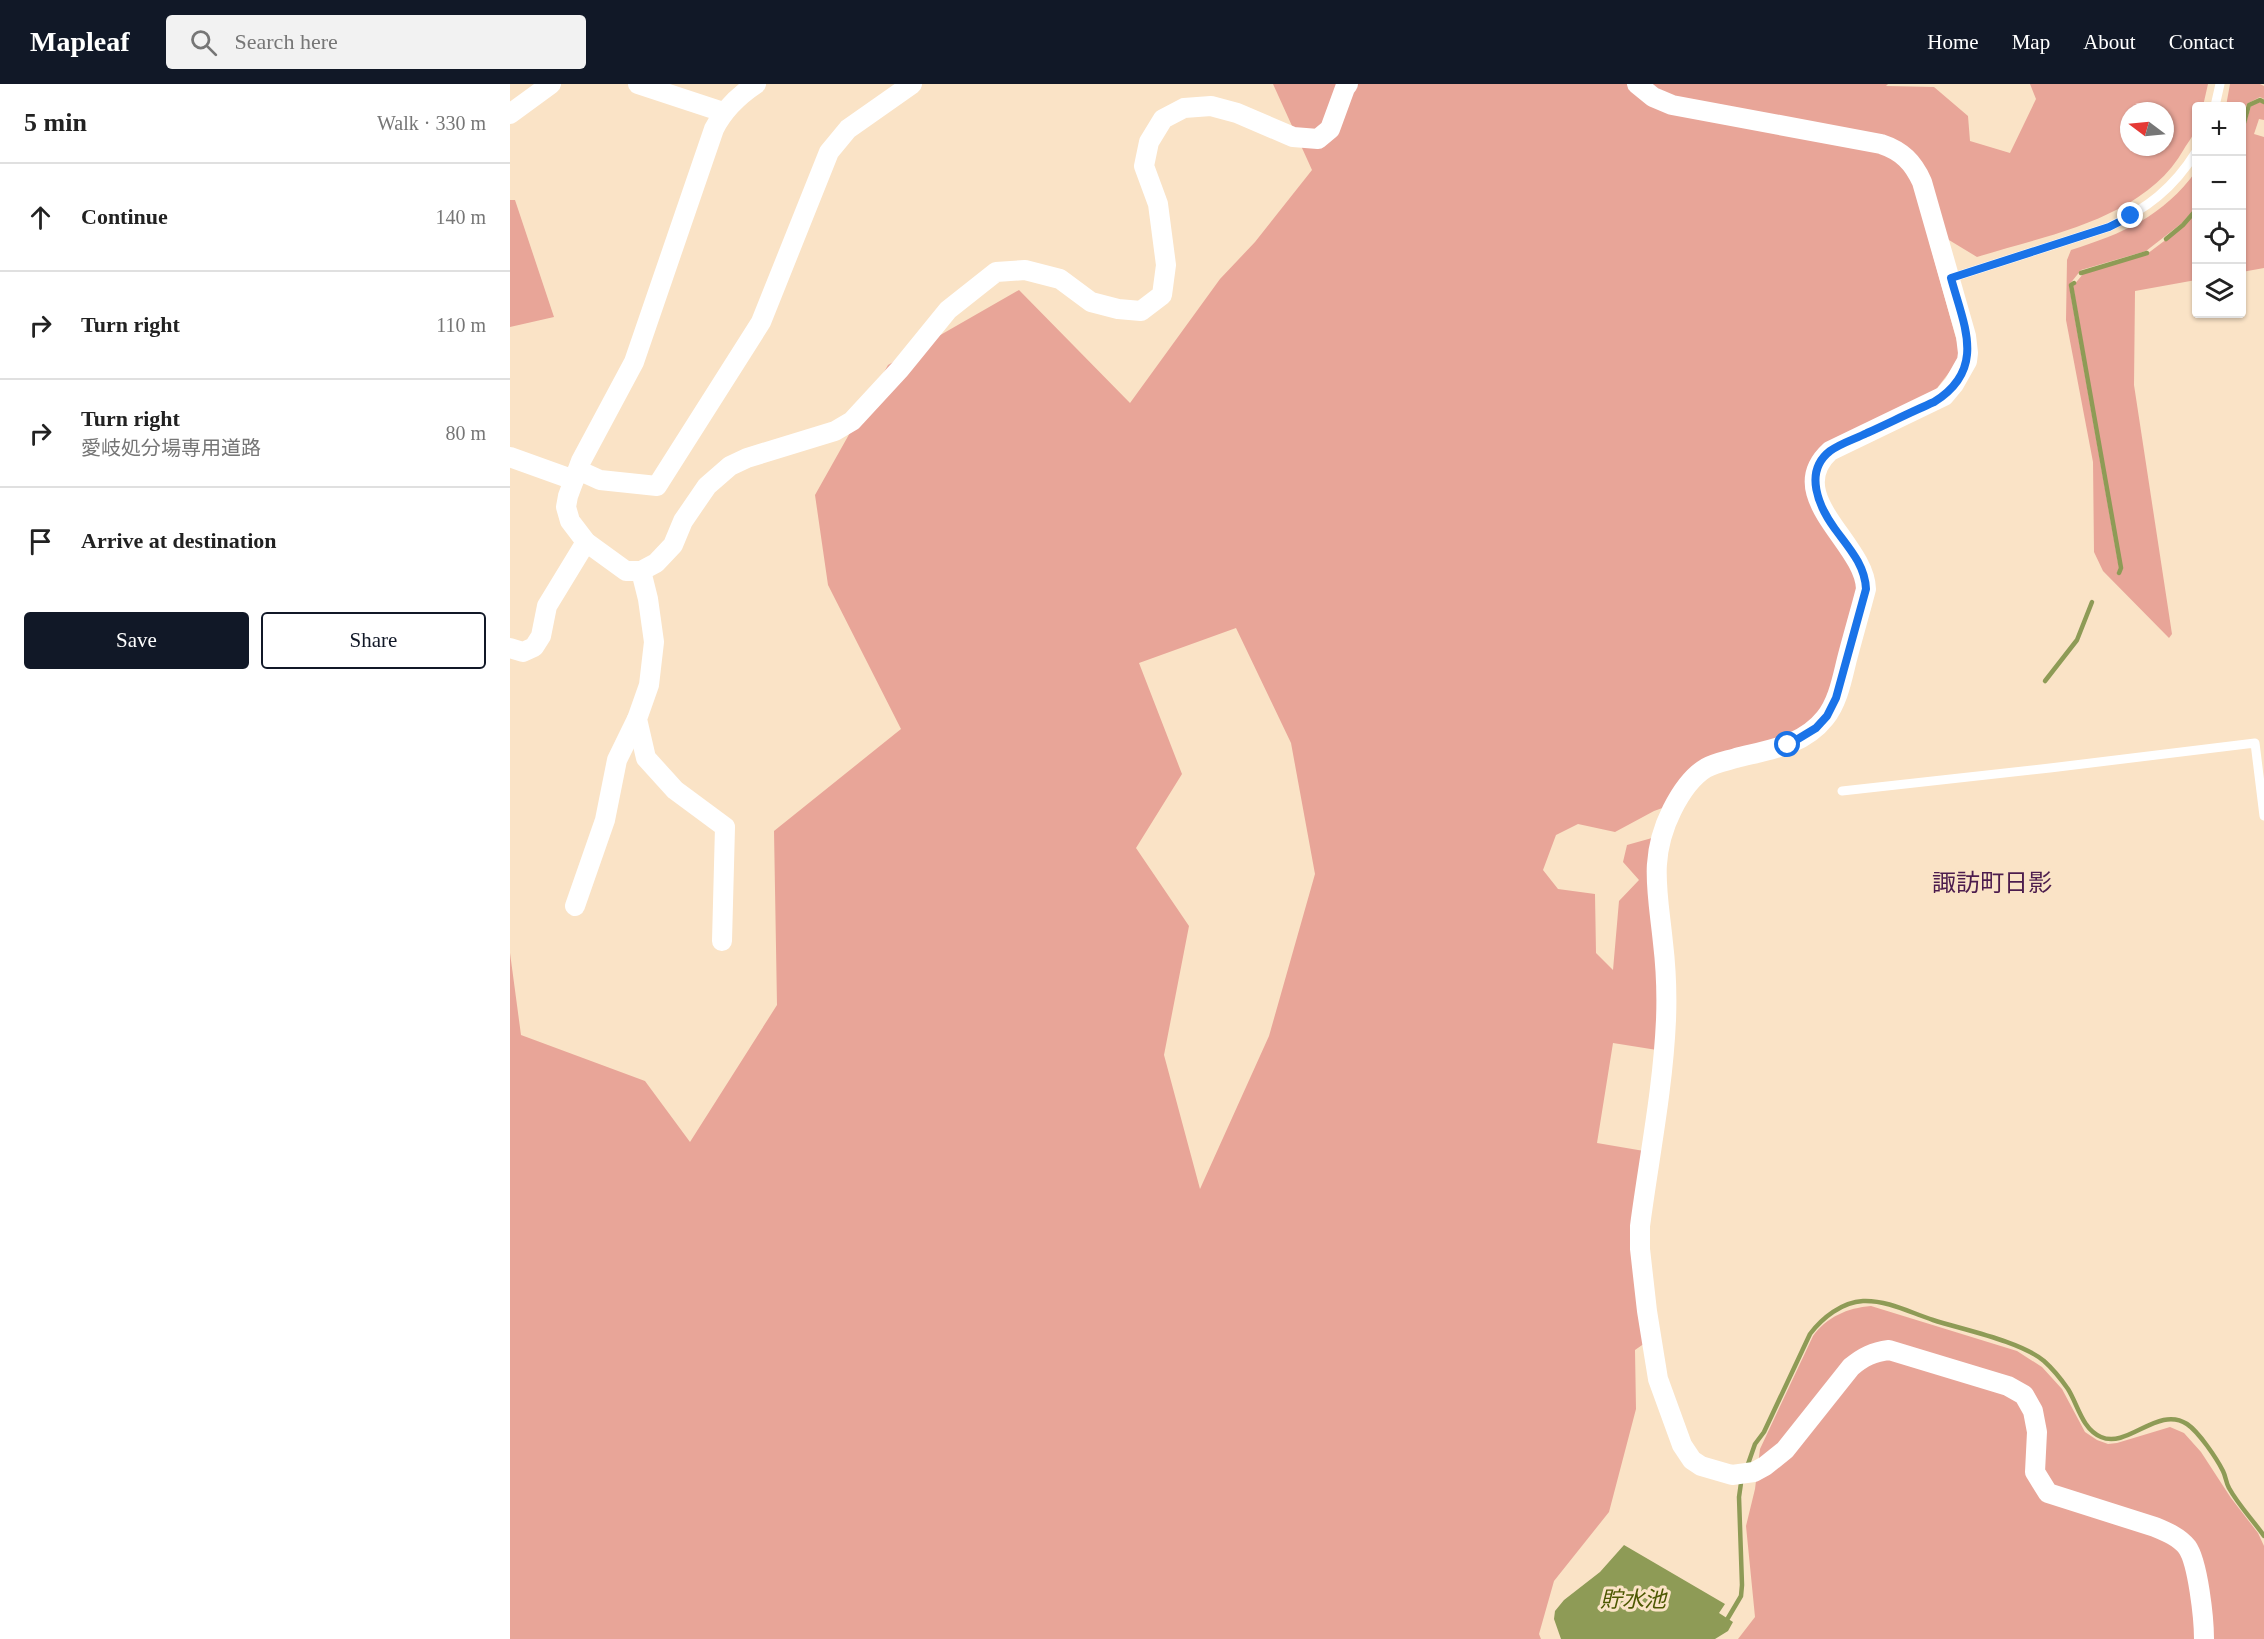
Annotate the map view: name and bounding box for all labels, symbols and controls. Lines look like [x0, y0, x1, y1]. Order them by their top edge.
search box [166, 15, 586, 69]
text: Mapleaf [30, 26, 130, 57]
icon: search [187, 26, 220, 59]
text: Search here [235, 29, 338, 54]
text: Home [1927, 30, 1979, 54]
text: Map [2012, 30, 2050, 54]
text: About [2083, 30, 2136, 54]
text: Contact [2169, 30, 2234, 54]
north arrow [2120, 102, 2174, 156]
map controls [2192, 102, 2246, 318]
button: + [2192, 102, 2246, 156]
text: 5 min [24, 108, 87, 137]
text: Walk · 330 m [377, 112, 486, 134]
button: − [2192, 156, 2246, 210]
icon: ahead [24, 201, 57, 234]
route end [2117, 202, 2143, 228]
text: Continue [81, 204, 168, 229]
text: 140 m [435, 206, 486, 228]
button: locate [2192, 210, 2246, 264]
button: layers [2192, 264, 2246, 318]
icon: right [24, 309, 57, 342]
text: Turn right [81, 312, 180, 337]
text: 110 m [436, 314, 486, 336]
text: Turn right [81, 406, 180, 431]
icon: right [24, 417, 57, 450]
text: 80 m [445, 422, 486, 444]
text: 愛岐処分場専用道路 [81, 437, 261, 459]
icon: arrive [24, 525, 57, 558]
text: Arrive at destination [81, 528, 277, 553]
button: Save [24, 612, 249, 669]
button: Share [261, 612, 486, 669]
route start [1774, 731, 1800, 757]
district label: 諏訪町日影 [1932, 870, 2052, 896]
water label: 貯水池 [1600, 1587, 1668, 1612]

